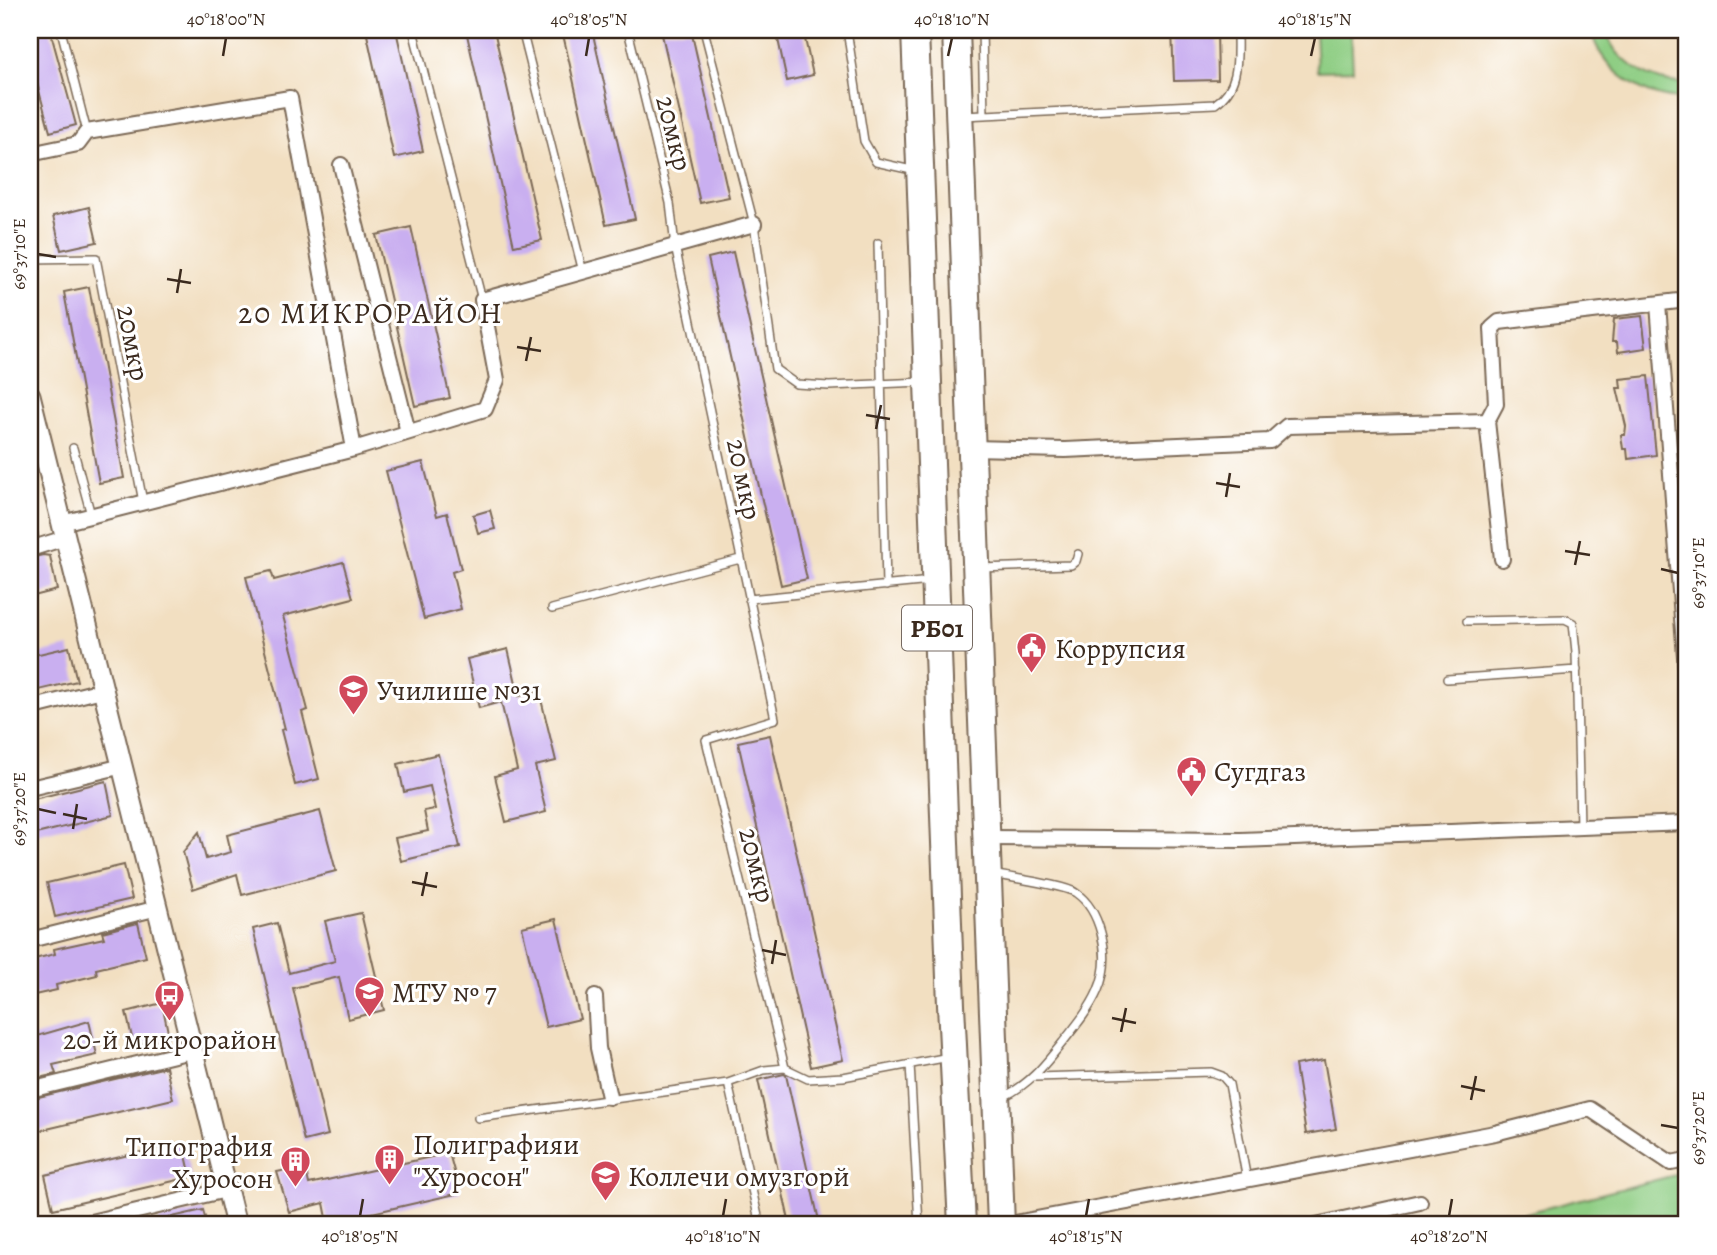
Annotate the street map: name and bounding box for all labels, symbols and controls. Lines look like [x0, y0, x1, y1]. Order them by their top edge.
text: 40°18'00"N [187, 7, 265, 31]
text: 40°18'05"N [551, 7, 627, 31]
text: 40°18'10"N [914, 7, 990, 31]
text: 40°18'15"N [1278, 7, 1352, 31]
street label: 20мкр [646, 92, 702, 175]
text: 69°37'10"E [7, 218, 31, 290]
district label: 20 МИКРОРАЙОН [238, 293, 504, 333]
street label: 20мкр [107, 302, 159, 384]
street label: 20 мкр [717, 435, 771, 523]
text: 69°37'10"E [1686, 537, 1710, 609]
road number: РБ01 [902, 606, 972, 650]
place label: Коррупсия [1055, 630, 1186, 668]
public building icon: Коррупсия [1015, 631, 1049, 675]
place label: Училише №31 [377, 672, 541, 710]
school or university icon: Училише №31 [337, 673, 371, 717]
place label: Сугдгаз [1214, 753, 1306, 791]
public building icon: Сугдгаз [1174, 754, 1208, 798]
text: 69°37'20"E [7, 772, 31, 846]
street label: 20мкр [729, 824, 785, 907]
place label: МТУ № 7 [392, 974, 497, 1012]
school or university icon: МТУ № 7 [352, 975, 386, 1019]
bus stop icon: 20-й микрорайон [153, 978, 187, 1022]
place label: 20-й микрорайон [63, 1021, 277, 1059]
text: 69°37'20"E [1686, 1091, 1710, 1165]
place label: Полиграфияи "Хуросон" [413, 1126, 580, 1196]
place label: Типография Хуросон [126, 1128, 273, 1198]
building icon: Полиграфияи "Хуросон" [373, 1143, 407, 1187]
building icon: Типография Хуросон [279, 1145, 313, 1189]
place label: Коллечи омузгорй [628, 1158, 850, 1196]
school or university icon: Коллечи омузгорй [588, 1159, 622, 1203]
text: 40°18'05"N [322, 1224, 398, 1248]
text: 40°18'10"N [685, 1224, 761, 1248]
text: 40°18'15"N [1049, 1224, 1123, 1248]
text: 40°18'20"N [1410, 1224, 1488, 1248]

